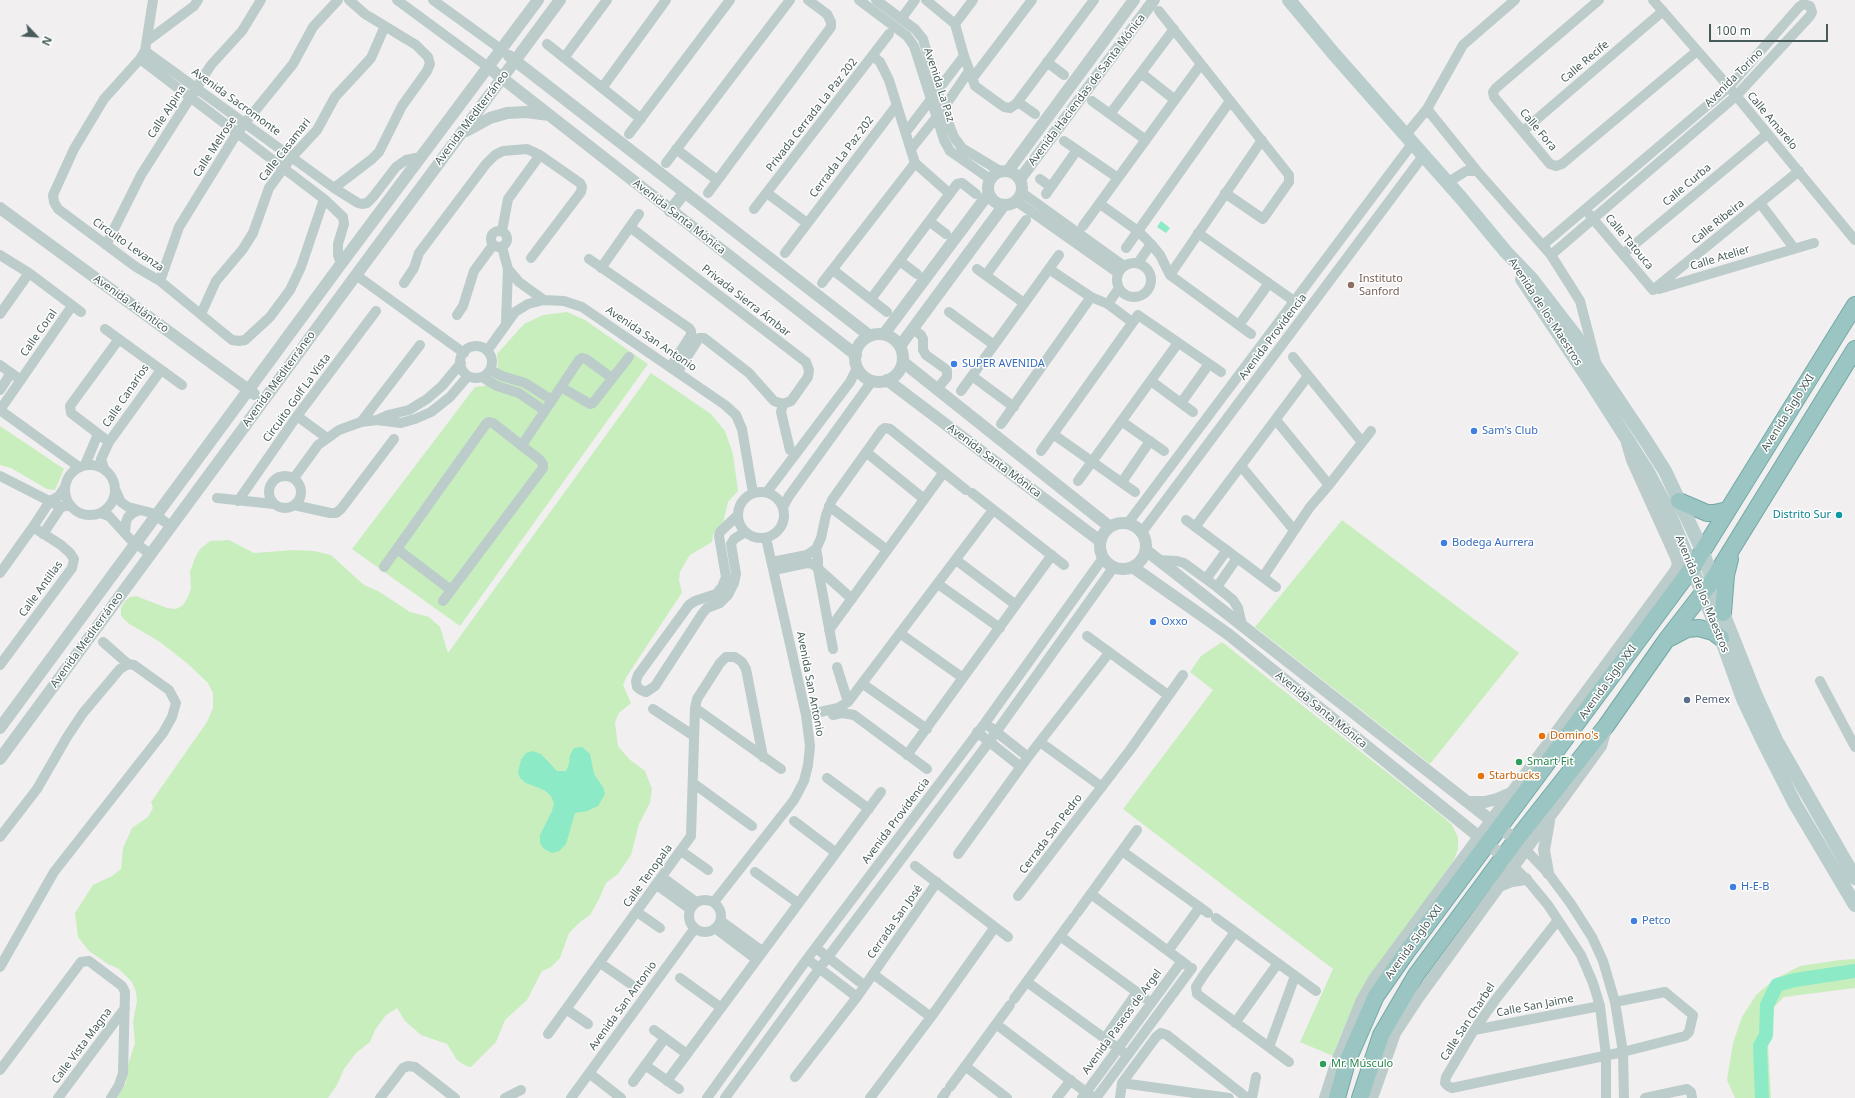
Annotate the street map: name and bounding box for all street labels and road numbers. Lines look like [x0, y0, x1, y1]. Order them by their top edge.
street label: Avenida Haciendas de Santa Mónica [1026, 12, 1148, 168]
street label: Calle Recife [1558, 38, 1612, 86]
street label: Avenida La Paz [921, 46, 957, 124]
street label: Avenida Torino [1702, 46, 1766, 110]
street label: Privada Cerrada La Paz 202 [764, 56, 860, 174]
street label: Avenida Sacromonte [189, 65, 283, 139]
street label: Avenida Mediterráneo [432, 68, 512, 168]
street label: Calle Alpina [145, 83, 189, 141]
street label: Calle Amarelo [1744, 89, 1800, 153]
street label: Calle Fora [1517, 106, 1559, 154]
street label: Calle Melrose [191, 114, 239, 180]
street label: Cerrada La Paz 202 [807, 114, 877, 200]
street label: Calle Casamari [256, 116, 314, 184]
street label: Calle Curba [1660, 161, 1714, 209]
street label: Avenida Santa Mónica [630, 177, 728, 257]
street label: Calle Ribeira [1689, 197, 1747, 247]
street label: Calle Tatouca [1602, 212, 1656, 272]
street label: Circuito Levanza [90, 215, 166, 275]
street label: Calle Atelier [1689, 243, 1751, 273]
street label: Avenida de los Maestros [1505, 256, 1585, 368]
street label: Privada Sierra Ámbar [699, 262, 793, 340]
street label: Avenida Atlántico [91, 272, 171, 336]
street label: Avenida Providencia [1236, 291, 1310, 383]
street label: Avenida San Antonio [603, 304, 699, 374]
street label: Calle Coral [18, 307, 60, 359]
street label: Avenida Mediterráneo [240, 329, 318, 429]
street label: Circuito Golf La Vista [260, 351, 334, 445]
street label: Calle Canarios [100, 362, 152, 430]
street label: Avenida Siglo XXI [1759, 372, 1817, 454]
street label: Avenida Santa Mónica [945, 421, 1043, 501]
street label: Avenida de los Maestros [1672, 533, 1732, 655]
street label: Calle Antillas [16, 559, 66, 619]
street label: Avenida Mediterráneo [48, 590, 126, 690]
street label: Avenida San Antonio [793, 630, 827, 738]
street label: Avenida Siglo XXI [1577, 642, 1639, 722]
street label: Avenida Santa Mónica [1273, 669, 1369, 751]
street label: Avenida Providencia [859, 775, 933, 867]
street label: Cerrada San Pedro [1017, 792, 1085, 876]
street label: Calle Tenopala [621, 842, 675, 910]
street label: Cerrada San José [865, 883, 925, 961]
street label: Avenida Siglo XXI [1383, 902, 1445, 982]
street label: Avenida San Antonio [586, 959, 660, 1053]
street label: Avenida Paseos de Argel [1080, 967, 1164, 1077]
street label: Calle San Charbel [1438, 981, 1498, 1063]
street label: Calle San Jaime [1495, 992, 1575, 1020]
street label: Calle Vista Magna [49, 1006, 115, 1086]

